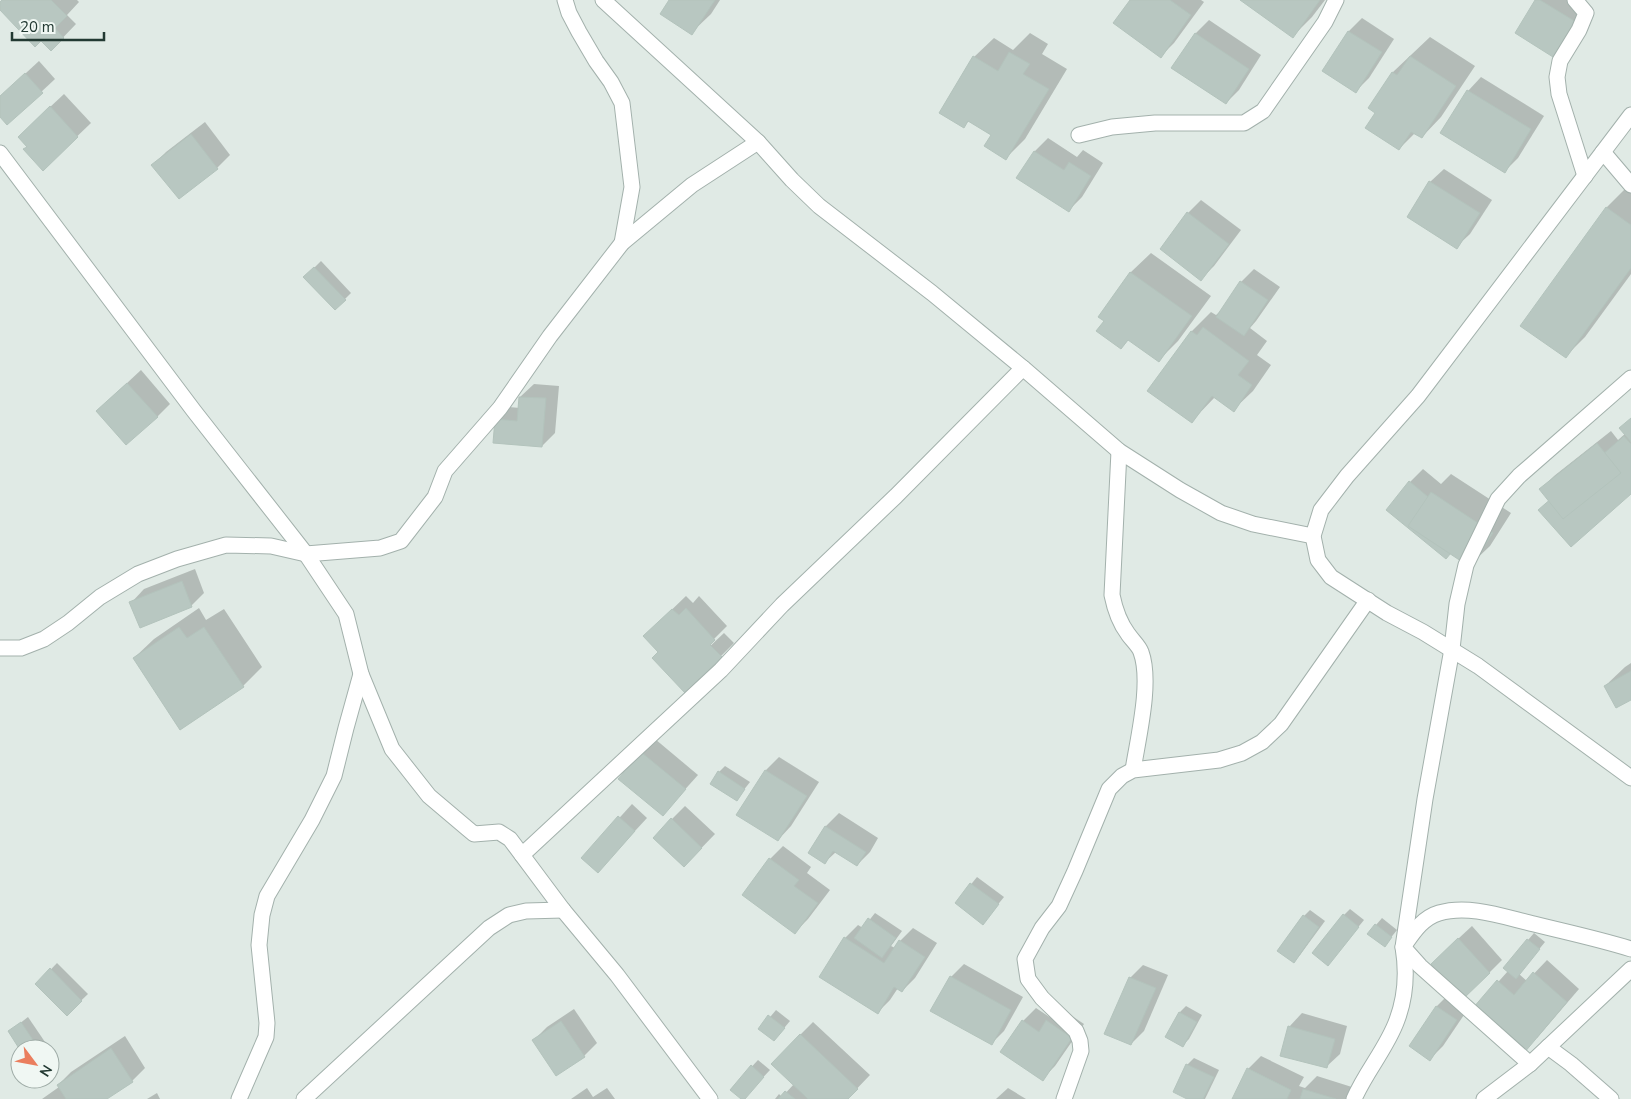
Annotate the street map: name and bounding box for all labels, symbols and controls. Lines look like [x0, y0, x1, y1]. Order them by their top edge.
scale bar [12, 10, 105, 42]
text: 20 m [20, 17, 55, 37]
north arrow [10, 1039, 60, 1089]
text: N [35, 1061, 56, 1080]

